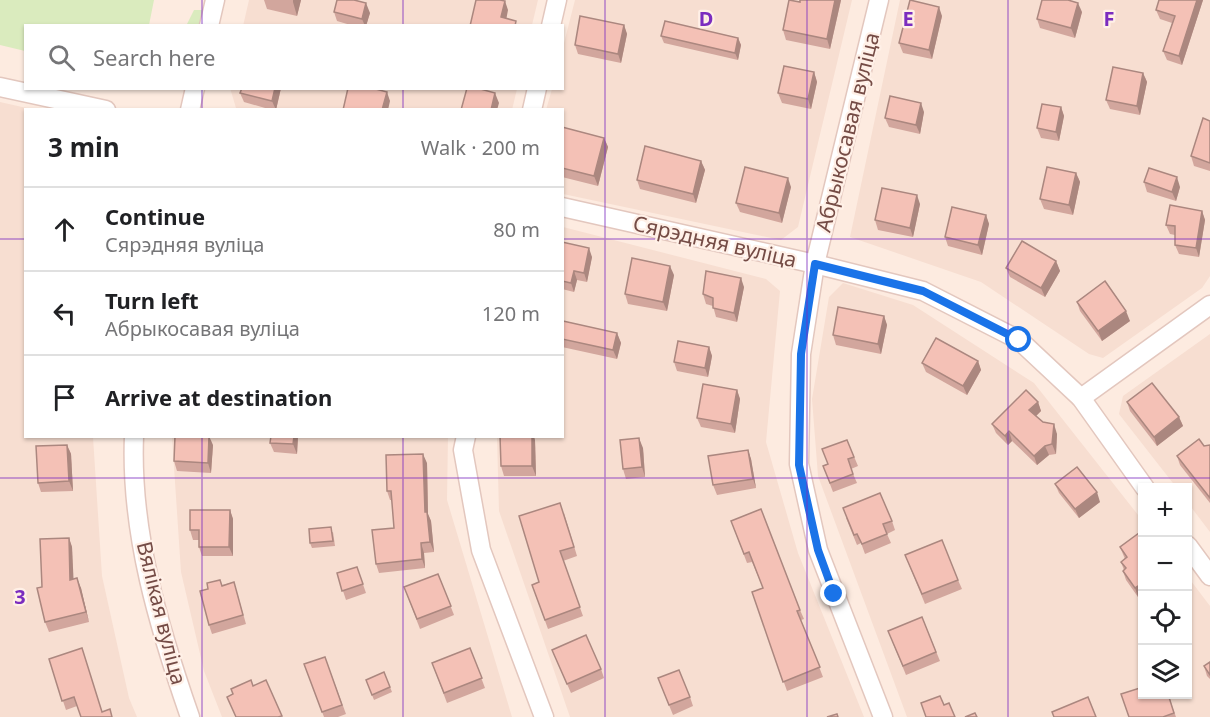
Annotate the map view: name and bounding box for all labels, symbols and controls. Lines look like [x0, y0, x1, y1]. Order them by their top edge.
text: D [699, 5, 713, 32]
text: E [902, 5, 914, 32]
text: F [1104, 5, 1114, 32]
search box [24, 24, 564, 90]
street label: Абрыкосавая вуліца [809, 29, 885, 235]
icon: search [45, 41, 78, 74]
text: Search here [93, 42, 215, 72]
text: 3 min [48, 129, 120, 165]
text: Walk · 200 m [421, 134, 540, 161]
text: Continue [105, 201, 205, 231]
street label: Сярэдняя вуліца [630, 209, 800, 273]
icon: ahead [48, 213, 81, 246]
text: 80 m [493, 216, 540, 243]
text: Сярэдняя вуліца [105, 231, 264, 258]
text: Turn left [105, 285, 199, 315]
icon: left [48, 297, 81, 330]
text: 120 m [482, 300, 540, 327]
text: Абрыкосавая вуліца [105, 315, 300, 342]
route start [1005, 326, 1031, 352]
icon: arrive [48, 381, 81, 414]
text: Arrive at destination [105, 382, 332, 412]
map controls [1138, 483, 1192, 699]
button: + [1138, 483, 1192, 537]
button: − [1138, 537, 1192, 591]
street label: Вялікая вуліца [131, 538, 193, 688]
route end [820, 580, 846, 606]
text: 3 [14, 583, 26, 610]
button: locate [1138, 591, 1192, 645]
button: layers [1138, 645, 1192, 699]

